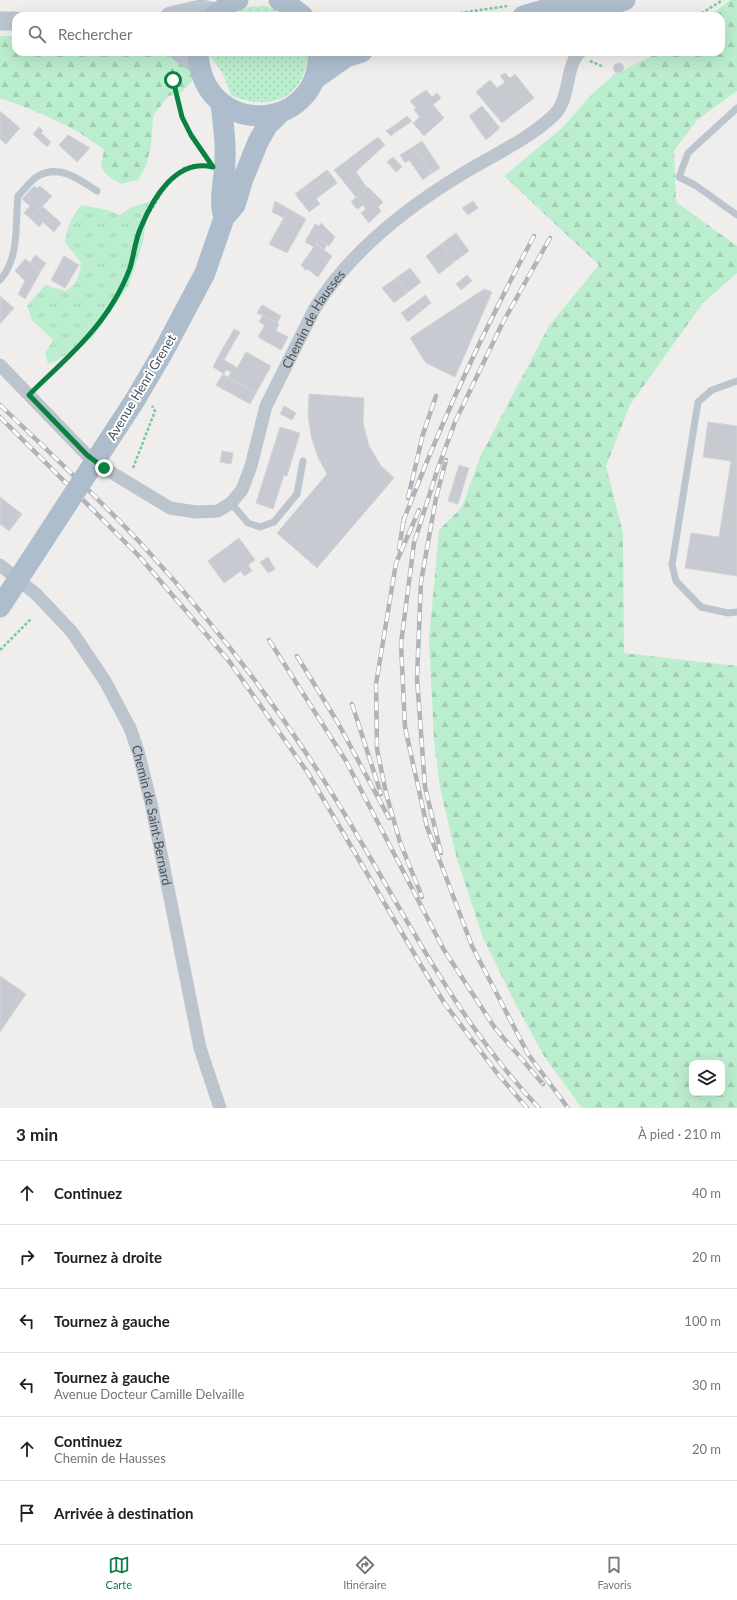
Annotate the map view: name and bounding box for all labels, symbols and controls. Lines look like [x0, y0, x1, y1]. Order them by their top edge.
search box [12, 12, 725, 56]
icon: search [26, 23, 48, 45]
text: Rechercher [58, 25, 132, 43]
route start [164, 71, 182, 89]
street label: Chemin de Hausses [278, 266, 348, 371]
street label: Avenue Henri Grenet [103, 331, 179, 443]
route end [95, 459, 113, 477]
street label: Chemin de Saint-Bernard [128, 743, 175, 887]
map controls [689, 1060, 725, 1096]
button: layers [689, 1060, 725, 1096]
text: 3 min [16, 1124, 58, 1145]
text: À pied · 210 m [638, 1126, 721, 1142]
icon: ahead [16, 1182, 38, 1204]
text: Continuez [54, 1184, 122, 1202]
text: 40 m [692, 1185, 721, 1201]
icon: right [16, 1246, 38, 1268]
text: Tournez à droite [54, 1248, 162, 1266]
text: 20 m [692, 1249, 721, 1265]
icon: left [16, 1310, 38, 1332]
text: Tournez à gauche [54, 1312, 170, 1330]
text: 100 m [684, 1313, 721, 1329]
text: Tournez à gauche [54, 1368, 170, 1386]
icon: left [16, 1374, 38, 1396]
text: 30 m [692, 1377, 721, 1393]
text: Avenue Docteur Camille Delvaille [54, 1386, 244, 1402]
text: Continuez [54, 1432, 122, 1450]
icon: ahead [16, 1438, 38, 1460]
text: 20 m [692, 1441, 721, 1457]
text: Chemin de Hausses [54, 1450, 166, 1466]
icon: arrive [16, 1502, 38, 1524]
text: Arrivée à destination [54, 1504, 193, 1522]
tab: Carte [106, 1554, 132, 1591]
tab: Itinéraire [343, 1554, 386, 1591]
tab: Favoris [597, 1554, 631, 1591]

